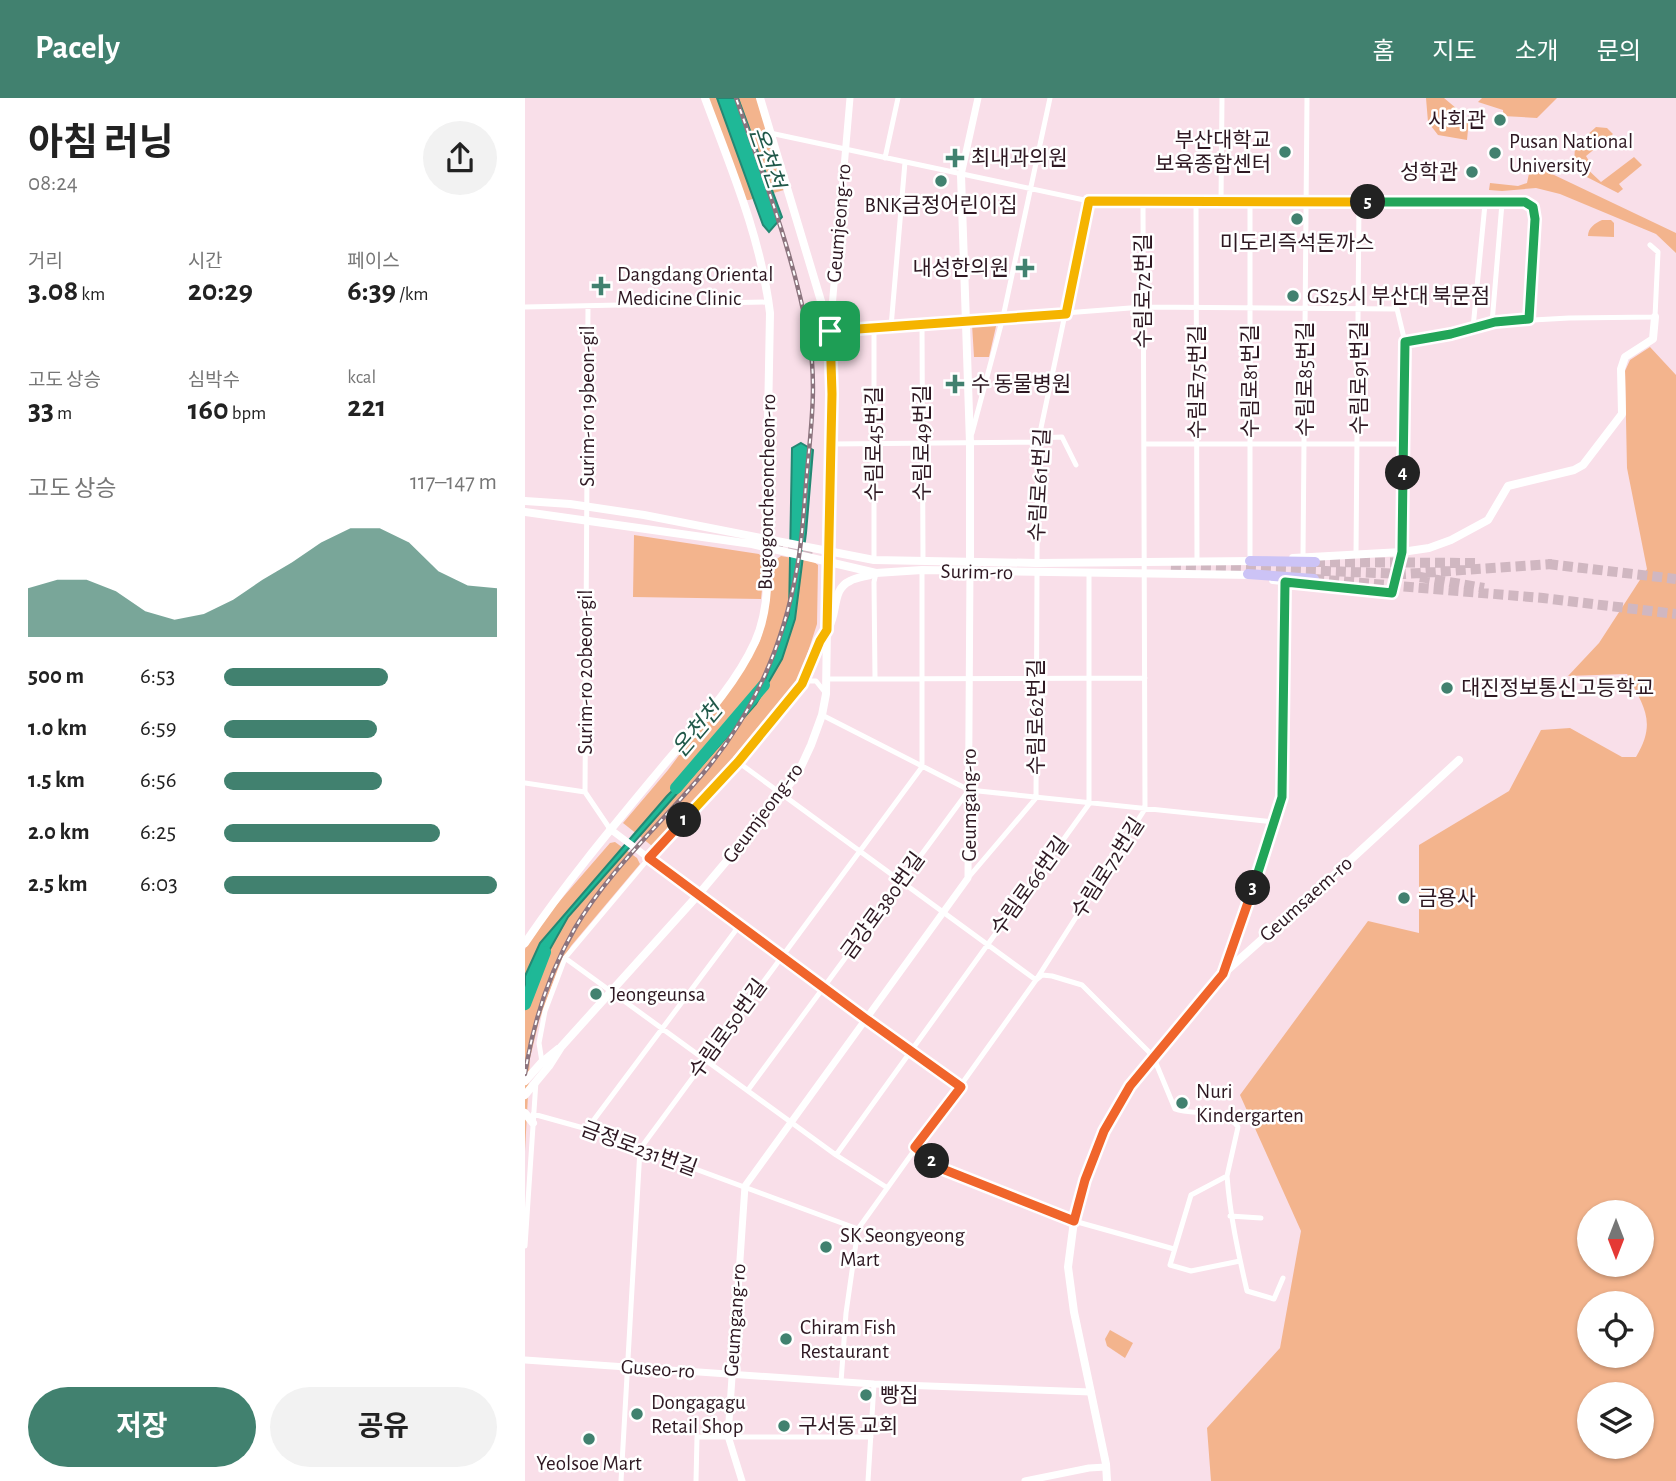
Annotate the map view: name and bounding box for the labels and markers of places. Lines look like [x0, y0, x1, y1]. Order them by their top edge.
place label: 사회관 [1428, 109, 1486, 131]
marker: 사회관 [1492, 112, 1508, 128]
place label: 부산대학교 보육종합센터 [1155, 129, 1271, 175]
place label: Pusan National University [1509, 131, 1633, 176]
marker: 부산대학교 보육종합센터 [1277, 144, 1293, 160]
marker: Pusan National University [1487, 145, 1503, 161]
place label: 최내과의원 [971, 147, 1068, 169]
marker: 최내과의원 [945, 148, 965, 168]
place label: 성학관 [1400, 161, 1458, 183]
marker: 성학관 [1464, 164, 1480, 180]
marker: BNK금정어린이집 [933, 173, 949, 189]
pin: 5 [1351, 184, 1385, 220]
place label: BNK금정어린이집 [864, 194, 1018, 216]
marker: 미도리즉석돈까스 [1289, 211, 1305, 227]
place label: 미도리즉석돈까스 [1220, 232, 1374, 254]
place label: 내성한의원 [912, 257, 1009, 279]
marker: 내성한의원 [1015, 258, 1035, 278]
place label: Dangdang Oriental Medicine Clinic [617, 264, 773, 309]
marker: Dangdang Oriental Medicine Clinic [591, 276, 611, 296]
place label: GS25시 부산대 북문점 [1307, 285, 1490, 307]
marker: GS25시 부산대 북문점 [1285, 288, 1301, 304]
pin [800, 301, 860, 361]
place label: 수 동물병원 [971, 373, 1071, 395]
marker: 수 동물병원 [945, 374, 965, 394]
pin: 4 [1385, 456, 1421, 490]
place label: 대진정보통신고등학교 [1461, 677, 1654, 699]
marker: 대진정보통신고등학교 [1439, 680, 1455, 696]
pin: 1 [667, 802, 701, 838]
pin: 3 [1235, 870, 1271, 906]
place label: 금용사 [1418, 887, 1476, 909]
marker: 금용사 [1396, 890, 1412, 906]
place label: Jeongeunsa [610, 984, 706, 1005]
marker: Jeongeunsa [588, 986, 604, 1002]
place label: Nuri Kindergarten [1196, 1081, 1304, 1126]
marker: Nuri Kindergarten [1174, 1095, 1190, 1111]
pin: 2 [915, 1144, 949, 1178]
place label: SK Seongyeong Mart [840, 1225, 965, 1270]
marker: SK Seongyeong Mart [818, 1239, 834, 1255]
place label: Chiram Fish Restaurant [800, 1317, 896, 1362]
marker: Chiram Fish Restaurant [778, 1331, 794, 1347]
place label: 빵집 [880, 1384, 919, 1406]
marker: 빵집 [858, 1387, 874, 1403]
place label: Dongagagu Retail Shop [651, 1392, 746, 1437]
marker: Dongagagu Retail Shop [629, 1406, 645, 1422]
place label: 구서동 교회 [798, 1415, 898, 1437]
marker: 구서동 교회 [776, 1418, 792, 1434]
marker: Yeolsoe Mart [581, 1431, 597, 1447]
place label: Yeolsoe Mart [536, 1453, 642, 1474]

